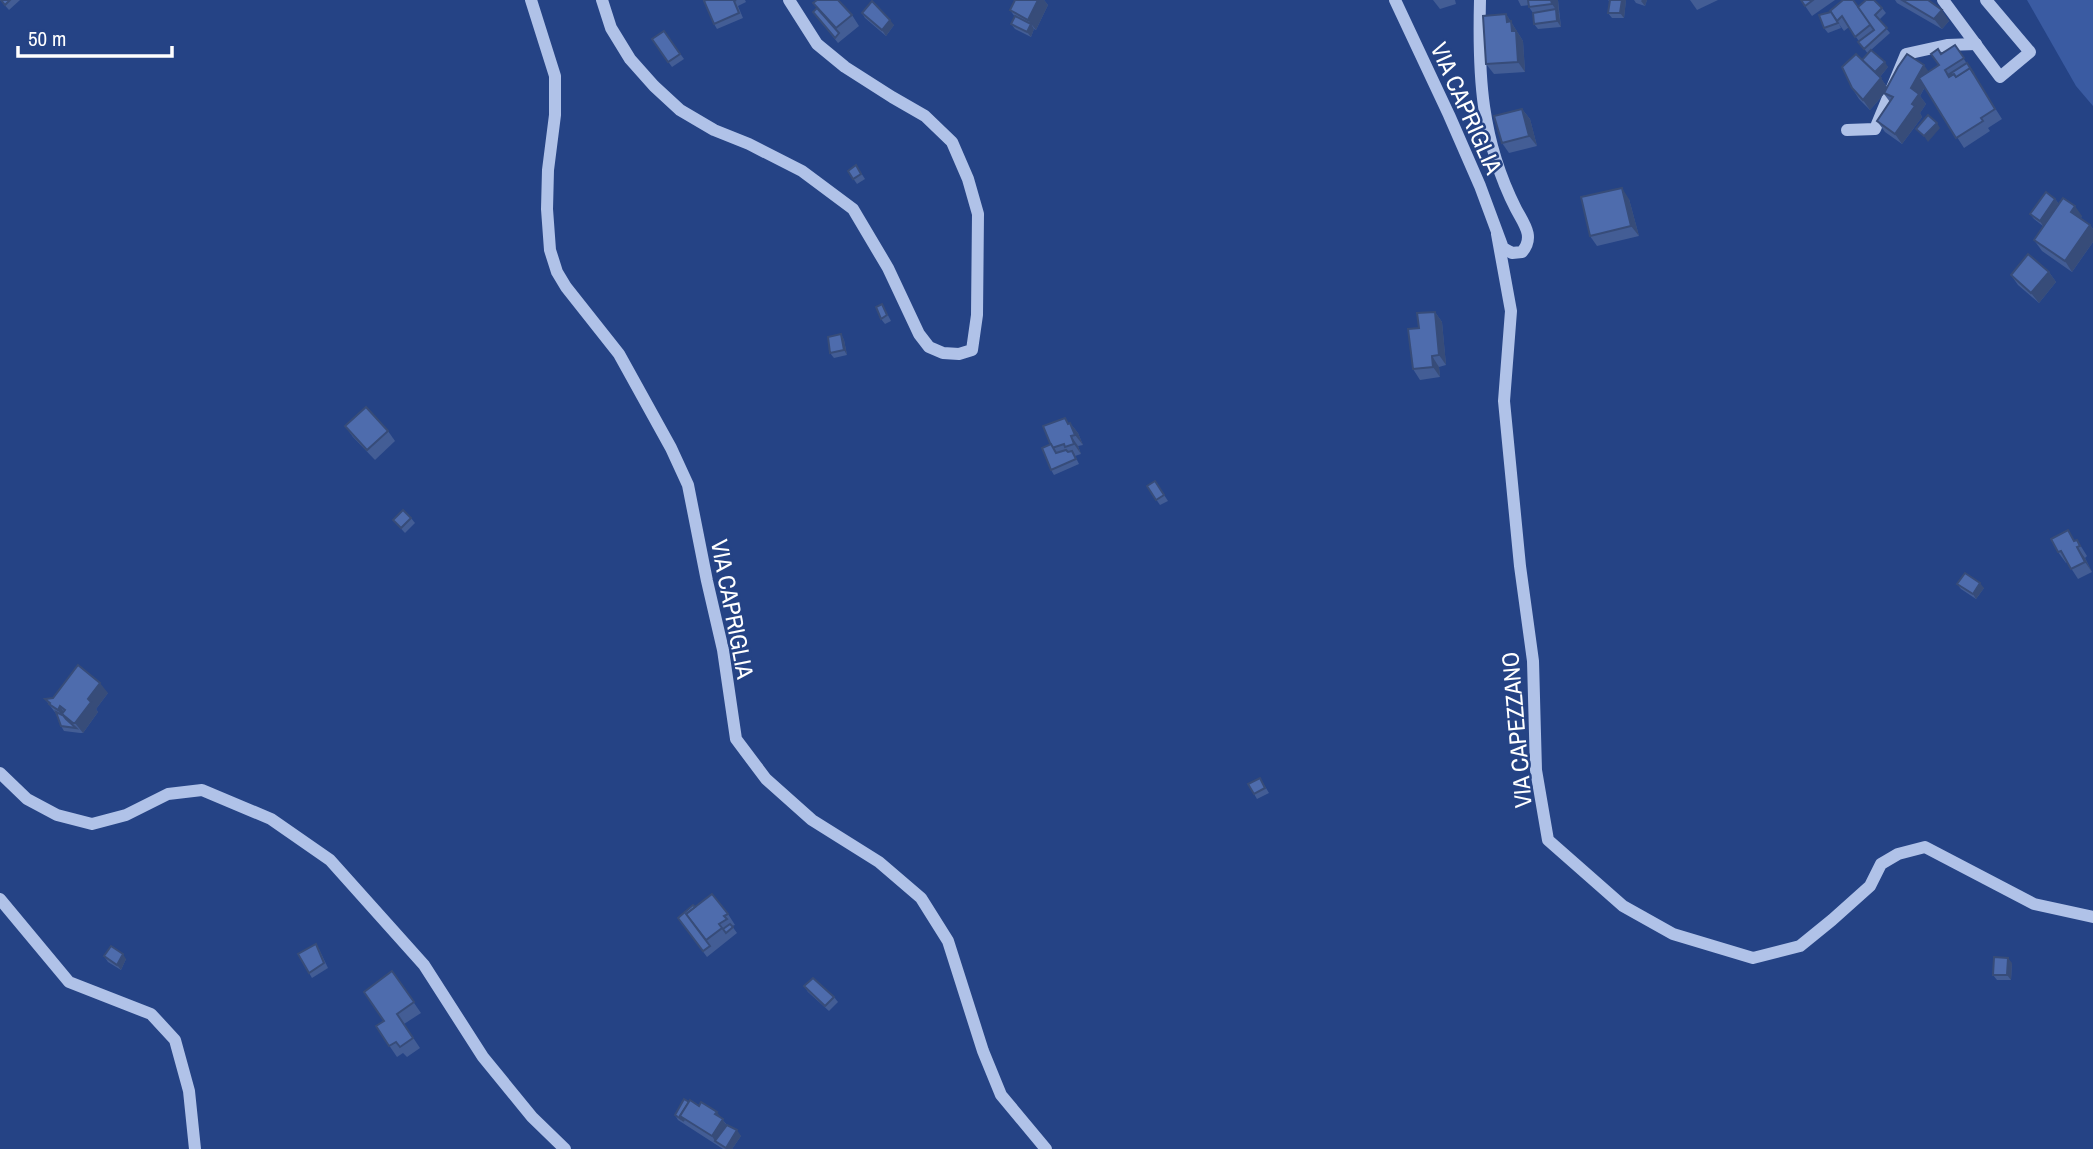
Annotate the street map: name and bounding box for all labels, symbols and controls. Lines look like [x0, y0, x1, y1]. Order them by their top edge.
scale bar [18, 14, 172, 58]
text: 50 m [28, 24, 66, 53]
street label: VIA CAPRIGLIA [1424, 37, 1511, 180]
street label: VIA CAPRIGLIA [704, 537, 762, 682]
street label: VIA CAPEZZANO [1493, 651, 1539, 809]

